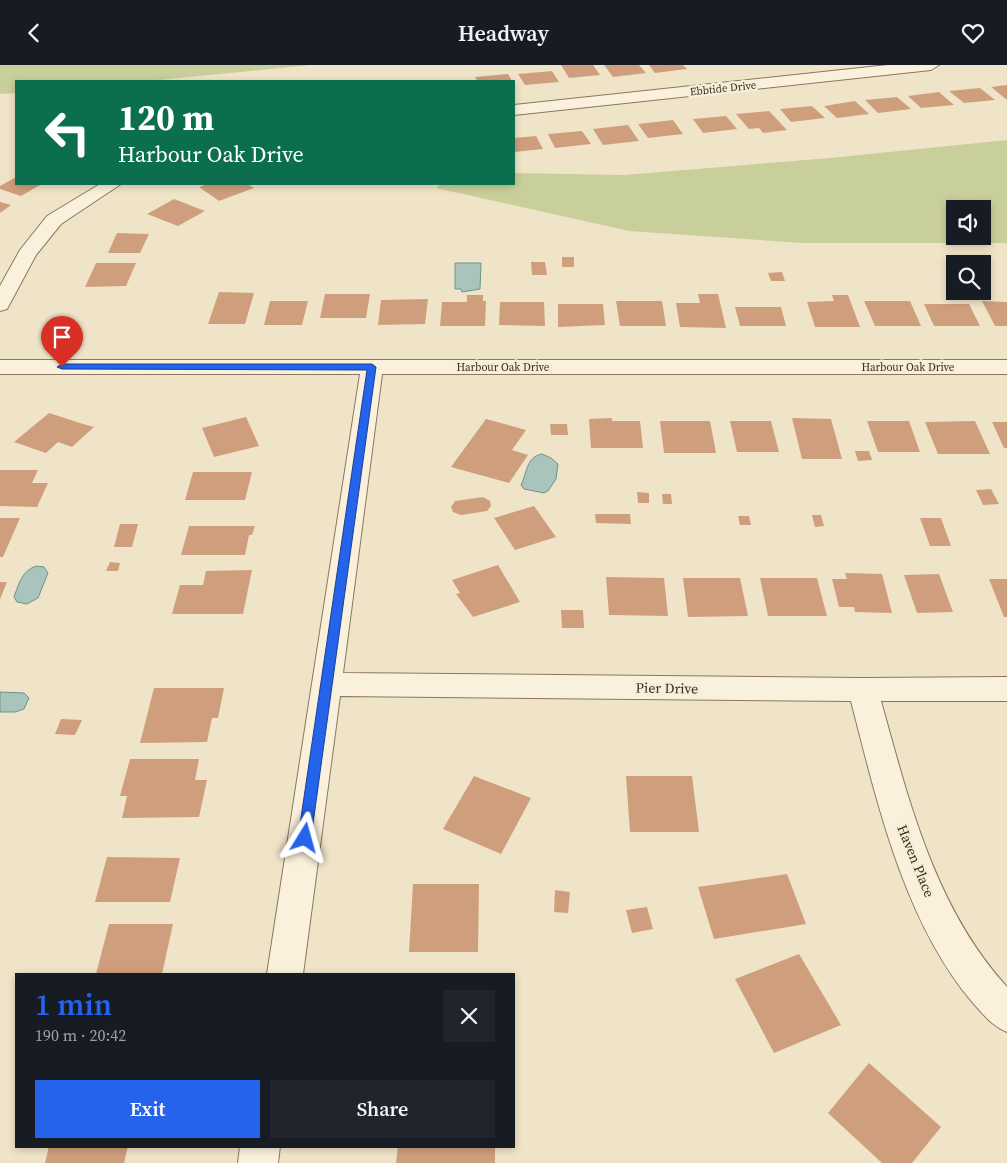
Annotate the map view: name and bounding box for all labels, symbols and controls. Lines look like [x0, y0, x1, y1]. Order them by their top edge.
text: Headway [458, 18, 549, 48]
icon: back [20, 19, 48, 47]
icon: heart [959, 19, 987, 47]
street label: Ebbtide Drive [689, 78, 757, 99]
text: 120 m [118, 94, 214, 142]
icon: left [35, 100, 100, 165]
text: Harbour Oak Drive [118, 139, 304, 169]
map controls [946, 200, 991, 300]
button: sound [946, 200, 991, 245]
button: search [946, 255, 991, 300]
pin [41, 316, 83, 367]
icon: arrive [48, 323, 76, 351]
street label: Harbour Oak Drive [457, 360, 550, 375]
street label: Harbour Oak Drive [862, 360, 955, 375]
street label: Pier Drive [636, 677, 698, 699]
position arrow [278, 811, 330, 863]
street label: Haven Place [892, 822, 940, 900]
text: 1 min [35, 984, 112, 1025]
button: close [443, 990, 495, 1042]
text: 190 m · 20:42 [35, 1024, 126, 1046]
button: Exit [35, 1080, 260, 1138]
button: Share [270, 1080, 495, 1138]

